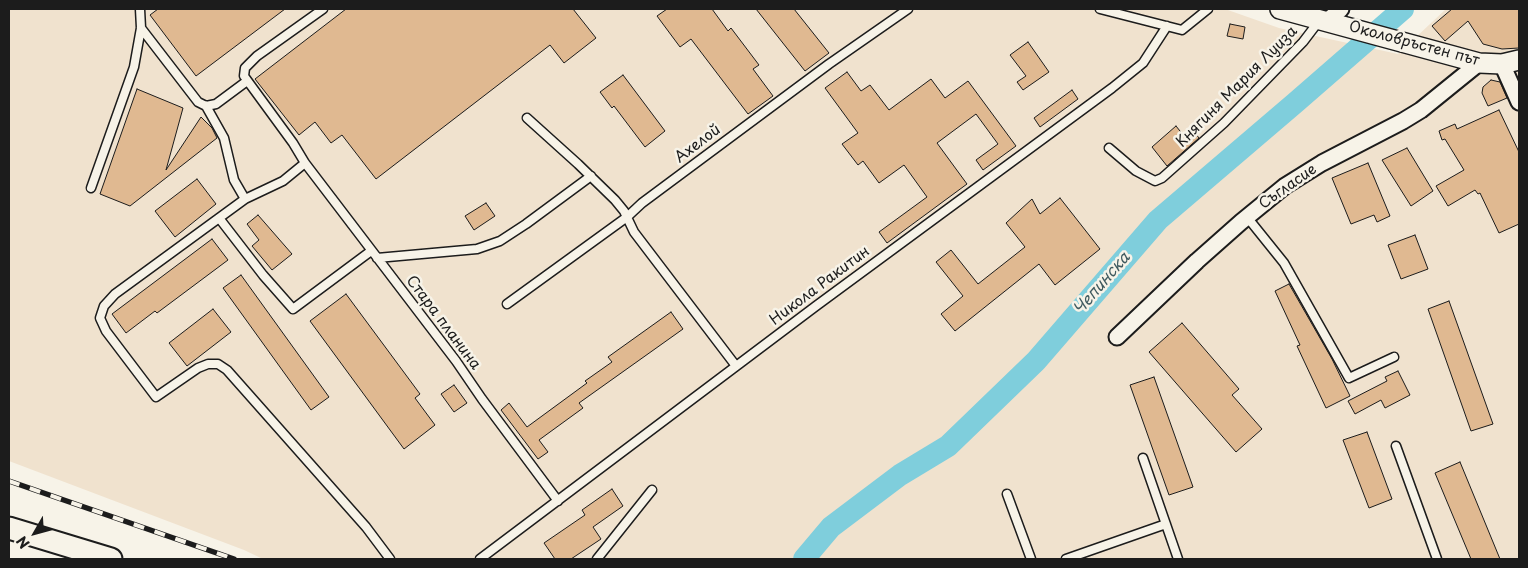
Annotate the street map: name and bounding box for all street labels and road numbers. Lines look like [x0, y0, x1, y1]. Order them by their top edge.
street label: Околовръстен път [1347, 18, 1481, 70]
street label: Княгиня Мария Луиза [1173, 23, 1301, 151]
street label: Ахелой [672, 121, 724, 167]
street label: Съгласие [1256, 161, 1320, 213]
street label: Никола Ракитин [767, 243, 873, 329]
street label: Стара планина [402, 272, 484, 374]

